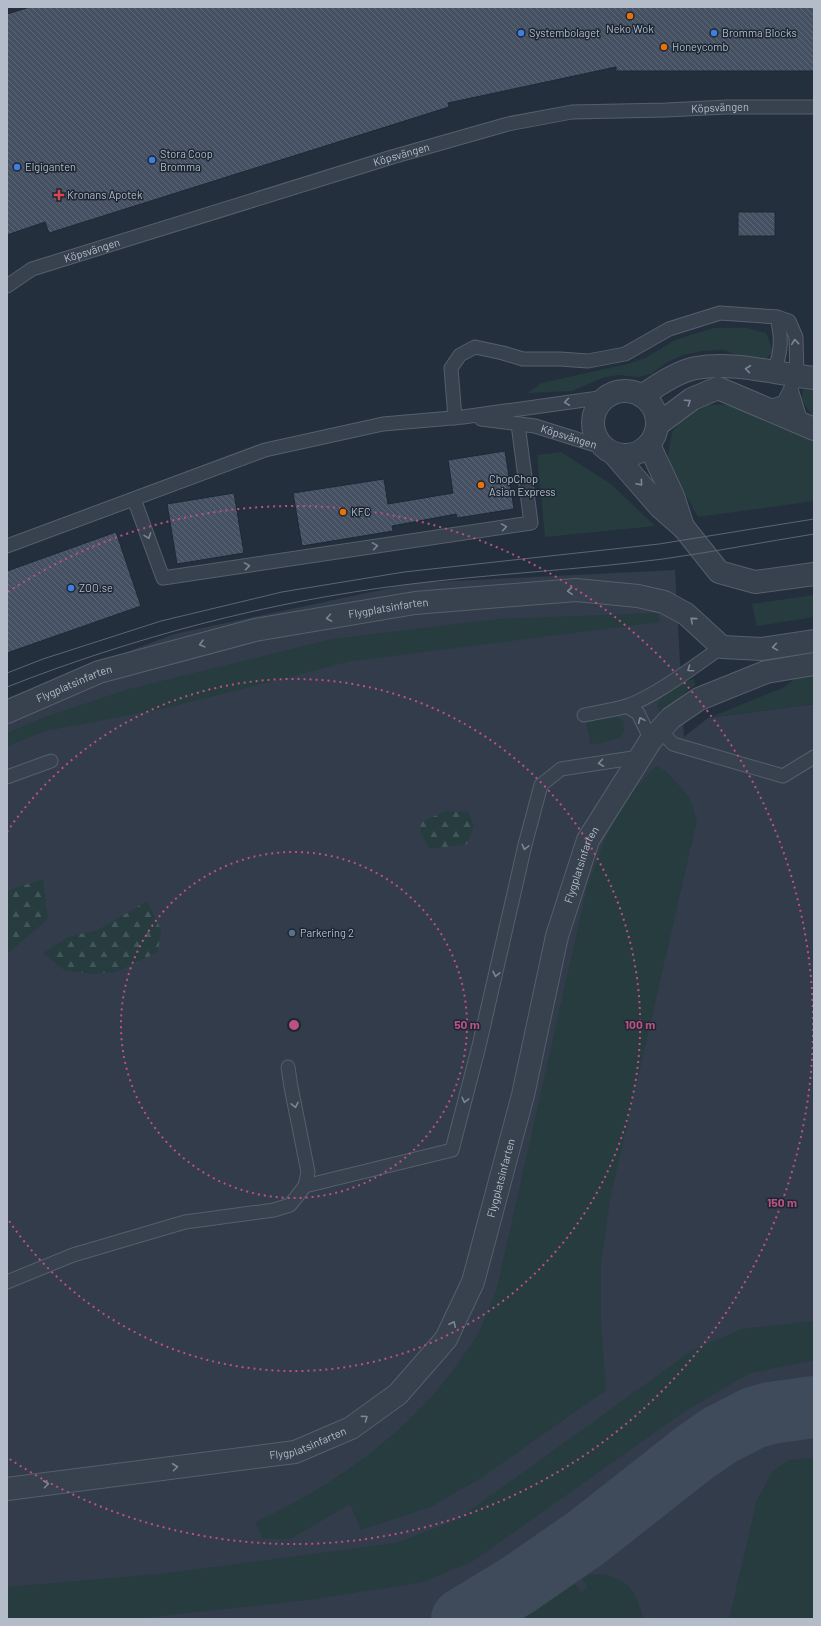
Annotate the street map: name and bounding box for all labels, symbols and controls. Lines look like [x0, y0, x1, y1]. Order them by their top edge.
marker: Neko Wok [625, 11, 635, 21]
place label: Neko Wok [606, 22, 654, 35]
place label: Systembolaget [529, 26, 600, 39]
place label: Bromma Blocks [722, 26, 797, 39]
marker: Systembolaget [516, 28, 526, 38]
marker: Bromma Blocks [709, 28, 719, 38]
place label: Honeycomb [672, 40, 728, 53]
marker: Honeycomb [659, 42, 669, 52]
street label: Köpsvängen [691, 100, 749, 115]
street label: Köpsvängen [372, 140, 431, 168]
place label: Stora Coop Bromma [160, 147, 213, 173]
marker: Stora Coop Bromma [147, 155, 157, 165]
place label: Elgiganten [25, 160, 76, 173]
marker: Elgiganten [12, 162, 22, 172]
place label: Kronans Apotek [67, 188, 143, 201]
marker: Kronans Apotek [54, 190, 64, 200]
street label: Köpsvängen [62, 235, 121, 265]
one-way arrow [791, 339, 800, 345]
one-way arrow [745, 365, 751, 374]
one-way arrow [564, 397, 571, 406]
one-way arrow [684, 400, 691, 407]
street label: Köpsvängen [540, 421, 599, 451]
place label: ChopChop Asian Express [489, 472, 556, 498]
one-way arrow [635, 479, 642, 486]
marker: ChopChop Asian Express [476, 480, 486, 490]
place label: KFC [351, 505, 371, 518]
marker: KFC [338, 507, 348, 517]
one-way arrow [501, 523, 507, 532]
one-way arrow [143, 532, 151, 539]
one-way arrow [372, 542, 379, 551]
one-way arrow [244, 562, 250, 571]
place label: ZOO.se [79, 581, 113, 594]
marker: ZOO.se [66, 583, 76, 593]
one-way arrow [567, 586, 573, 595]
street label: Flygplatsinfarten [347, 595, 429, 620]
one-way arrow [326, 613, 333, 621]
one-way arrow [691, 618, 698, 625]
one-way arrow [199, 640, 206, 648]
one-way arrow [772, 642, 779, 651]
street label: Flygplatsinfarten [34, 662, 113, 705]
one-way arrow [687, 664, 694, 672]
one-way arrow [638, 717, 646, 724]
one-way arrow [597, 758, 604, 767]
street label: Flygplatsinfarten [561, 823, 601, 905]
one-way arrow [521, 844, 529, 850]
place label: Parkering 2 [300, 926, 354, 939]
marker: Parkering 2 [287, 928, 297, 938]
one-way arrow [492, 971, 500, 977]
text: 50 m [454, 1017, 480, 1031]
text: 100 m [625, 1017, 655, 1031]
centre of rings [287, 1018, 301, 1032]
one-way arrow [462, 1097, 470, 1103]
one-way arrow [290, 1102, 298, 1108]
street label: Flygplatsinfarten [484, 1137, 517, 1219]
text: 150 m [767, 1195, 797, 1209]
one-way arrow [448, 1320, 456, 1328]
one-way arrow [361, 1415, 368, 1422]
street label: Flygplatsinfarten [268, 1424, 348, 1461]
one-way arrow [172, 1463, 178, 1472]
one-way arrow [43, 1480, 49, 1489]

